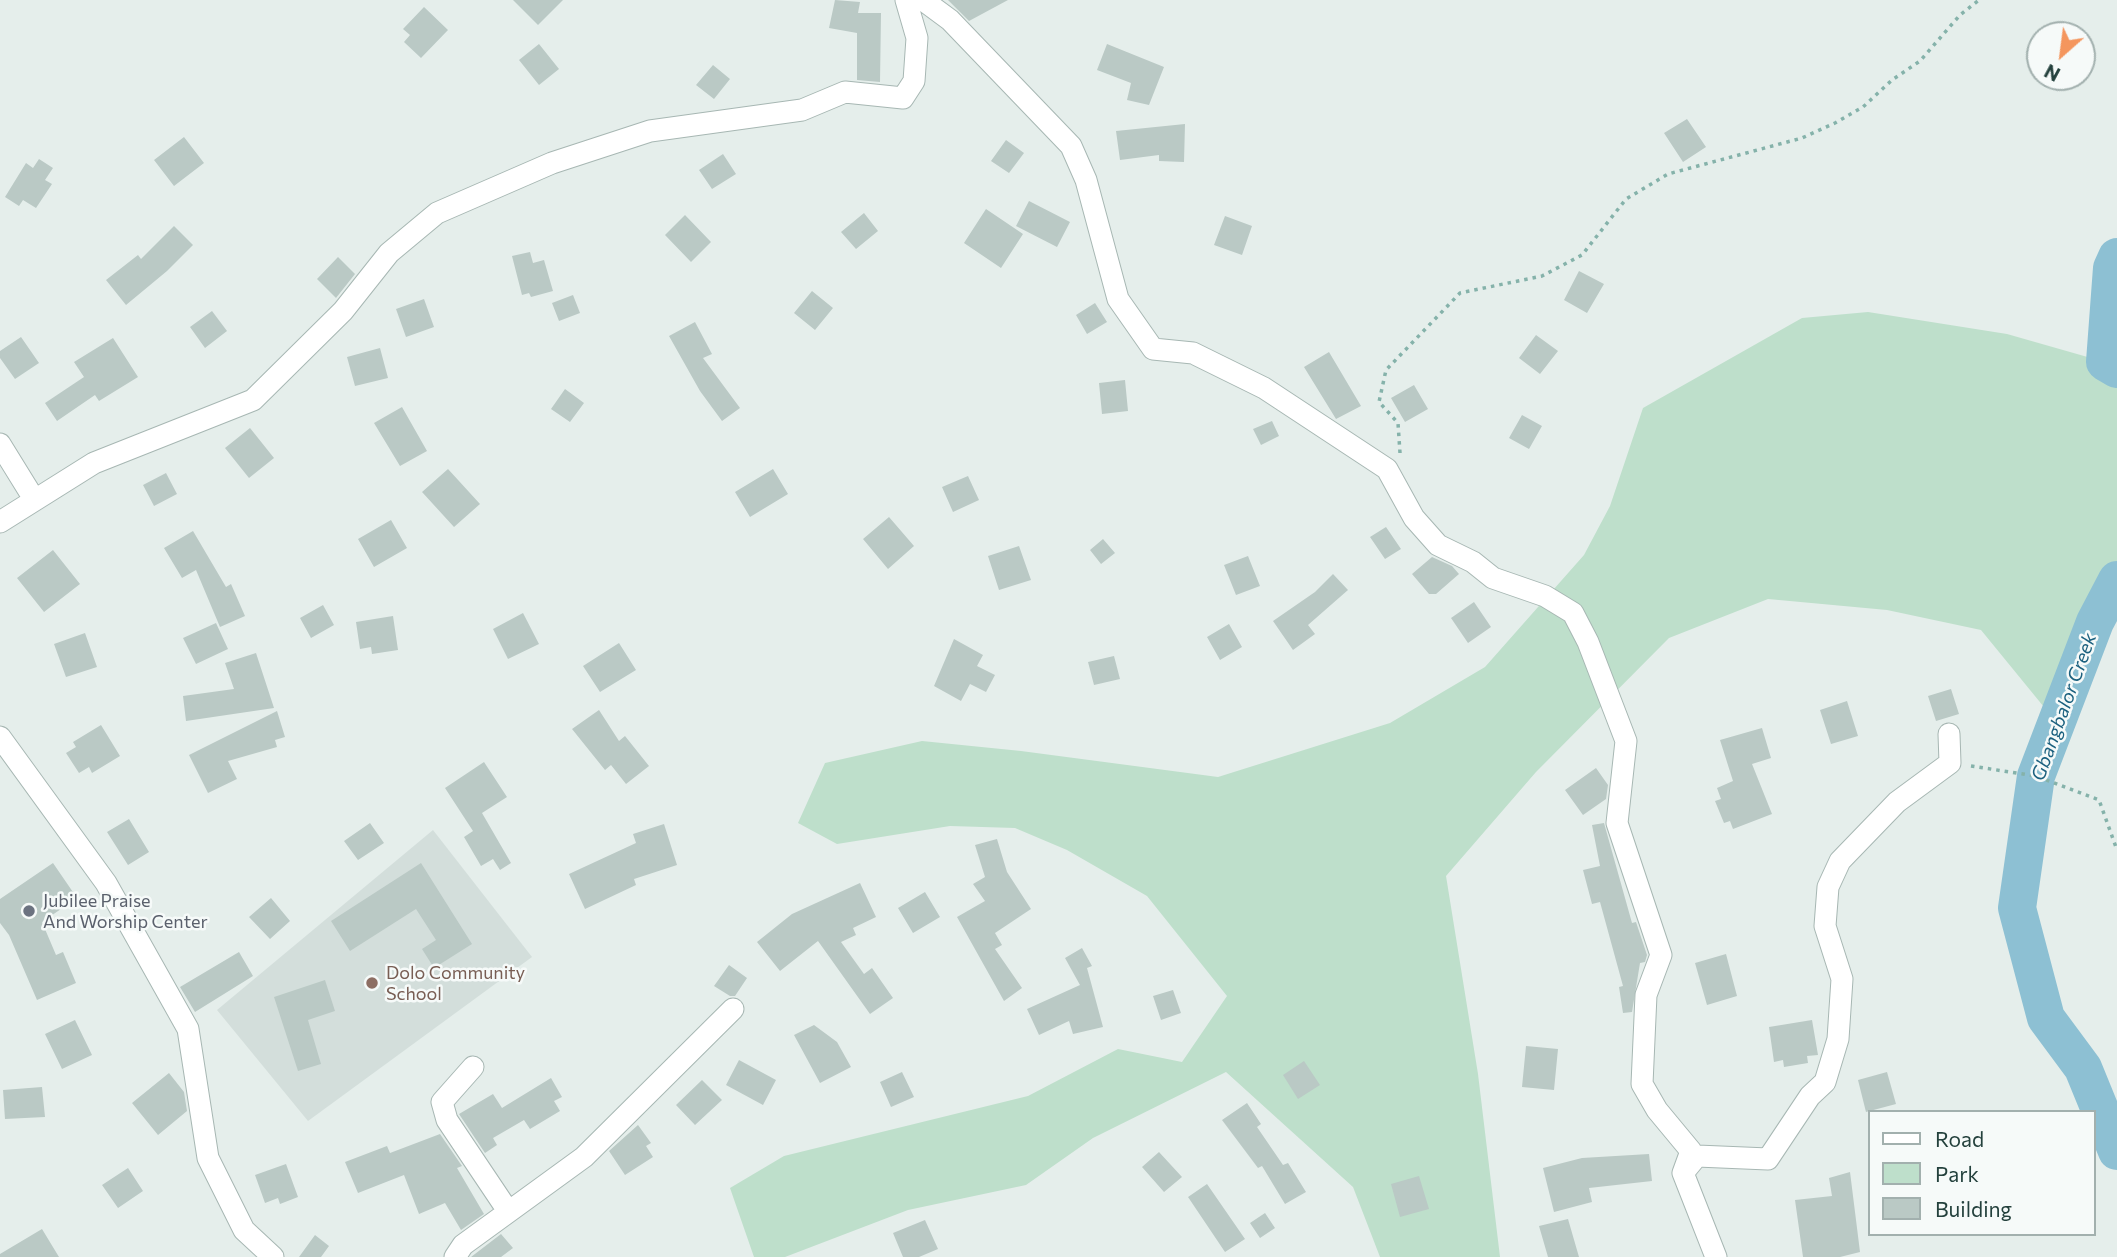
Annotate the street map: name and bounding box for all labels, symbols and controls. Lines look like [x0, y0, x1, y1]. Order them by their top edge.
north arrow [2026, 21, 2096, 91]
text: N [2040, 60, 2064, 87]
water label: Gbangbalor Creek [2027, 630, 2101, 784]
place label: Jubilee Praise And Worship Center [43, 890, 208, 932]
marker: Jubilee Praise And Worship Center [21, 903, 37, 919]
place label: Dolo Community School [386, 962, 525, 1004]
marker: Dolo Community School [364, 975, 380, 991]
legend [1868, 1110, 2096, 1236]
text: Road [1935, 1126, 1984, 1151]
text: Park [1935, 1161, 1979, 1186]
text: Building [1935, 1196, 2012, 1221]

